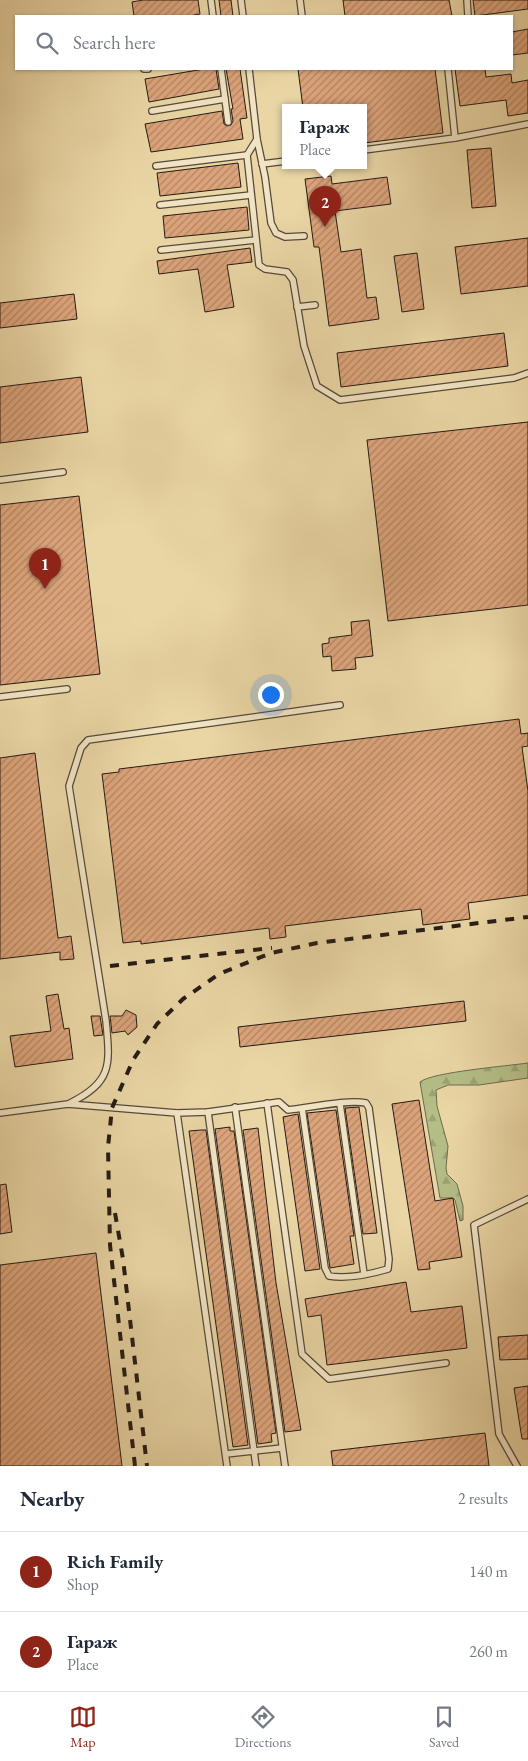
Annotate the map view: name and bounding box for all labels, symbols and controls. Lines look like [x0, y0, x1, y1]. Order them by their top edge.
search box [15, 15, 513, 70]
icon: search [33, 29, 61, 57]
text: Search here [73, 30, 155, 55]
popup [282, 104, 367, 169]
text: Гараж [299, 114, 350, 139]
text: Place [299, 139, 331, 160]
pin: 2 [309, 186, 341, 227]
pin: 1 [29, 548, 61, 589]
your location [258, 682, 284, 708]
text: Nearby [20, 1485, 84, 1512]
text: 2 results [458, 1488, 508, 1509]
text: Rich Family [67, 1549, 163, 1574]
text: 1 [32, 1561, 40, 1582]
text: 140 m [469, 1561, 508, 1582]
text: Shop [67, 1574, 99, 1595]
text: Гараж [67, 1629, 118, 1654]
text: 2 [32, 1641, 40, 1662]
text: 260 m [469, 1641, 508, 1662]
text: Place [67, 1654, 99, 1675]
tab: Map [69, 1703, 97, 1751]
tab: Directions [235, 1703, 291, 1751]
tab: Saved [429, 1703, 459, 1751]

